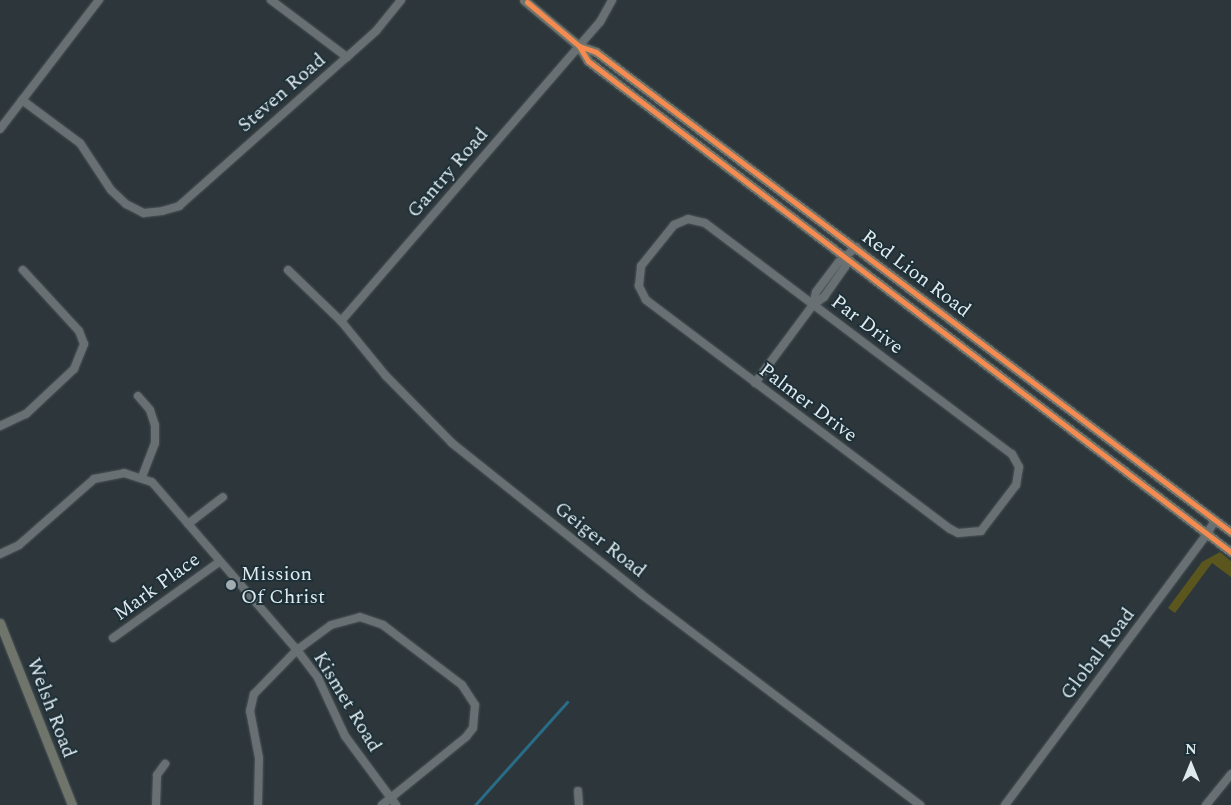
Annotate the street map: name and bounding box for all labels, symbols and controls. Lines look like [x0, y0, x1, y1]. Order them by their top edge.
street label: Steven Road [233, 48, 331, 138]
street label: Gantry Road [402, 123, 494, 223]
street label: Red Lion Road [857, 225, 975, 323]
street label: Par Drive [826, 290, 908, 360]
street label: Palmer Drive [754, 358, 862, 448]
street label: Geiger Road [549, 497, 651, 583]
street label: Mark Place [109, 548, 205, 626]
place label: Mission Of Christ [241, 562, 325, 609]
marker: Mission Of Christ [225, 579, 237, 591]
street label: Global Road [1056, 603, 1140, 705]
street label: Kismet Road [308, 647, 386, 757]
street label: Welsh Road [21, 655, 81, 761]
text: N [1185, 739, 1197, 760]
north arrow [1166, 740, 1216, 790]

